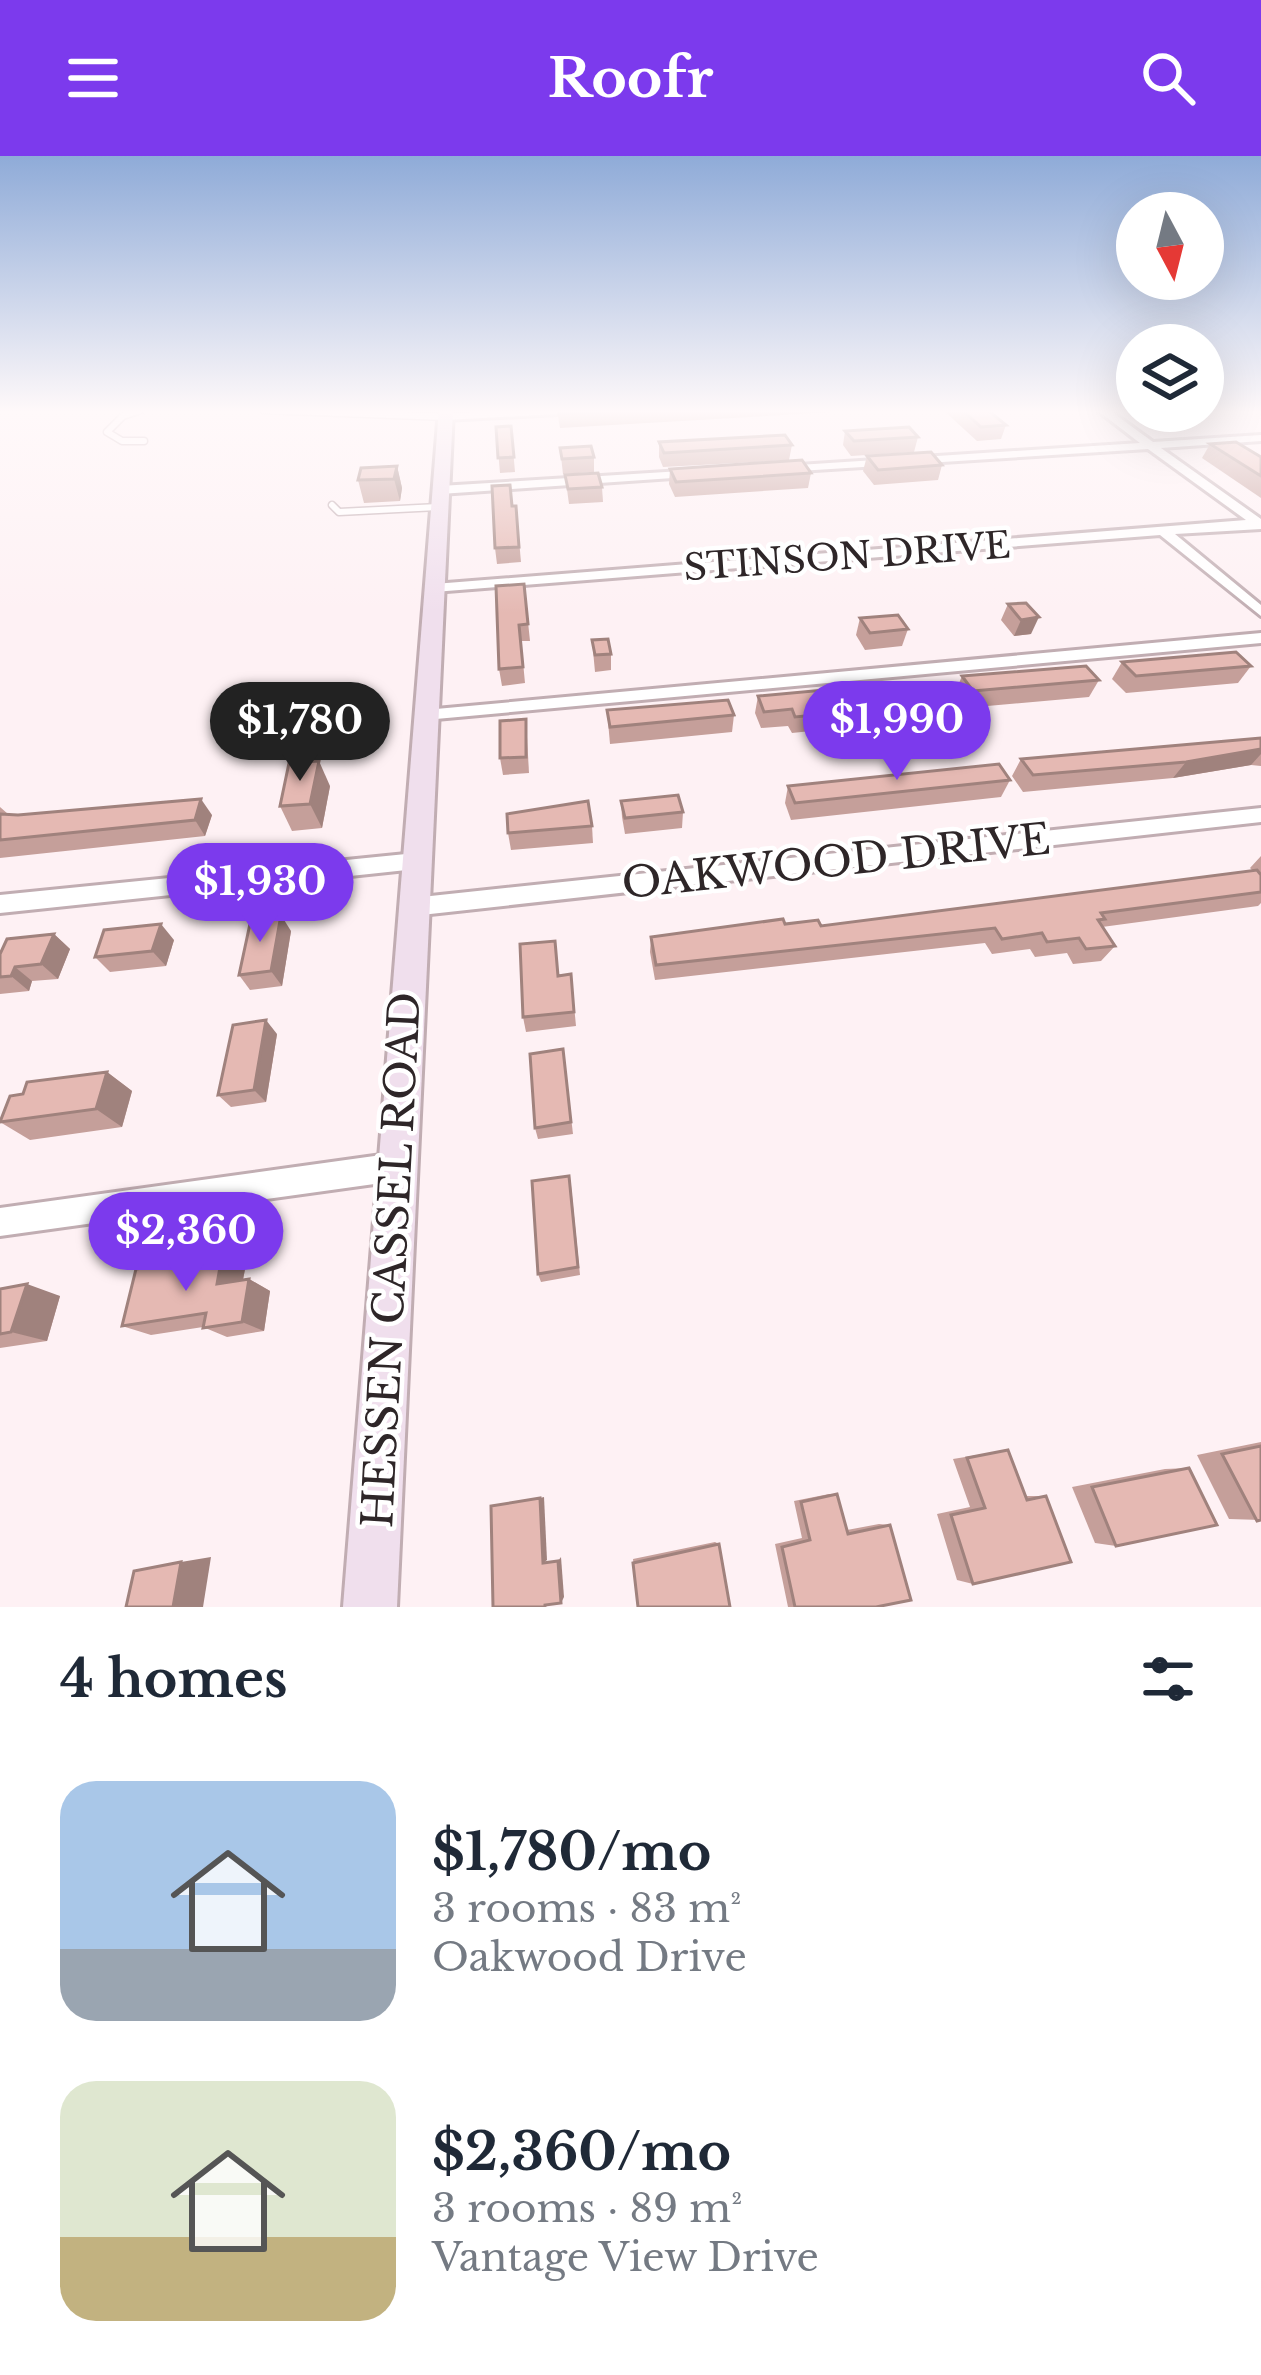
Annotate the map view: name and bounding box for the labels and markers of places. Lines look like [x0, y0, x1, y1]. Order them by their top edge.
pin: $1,990 [799, 681, 995, 783]
pin: $1,780 [202, 682, 398, 784]
pin: $1,930 [162, 843, 358, 945]
pin: $2,360 [88, 1192, 284, 1294]

